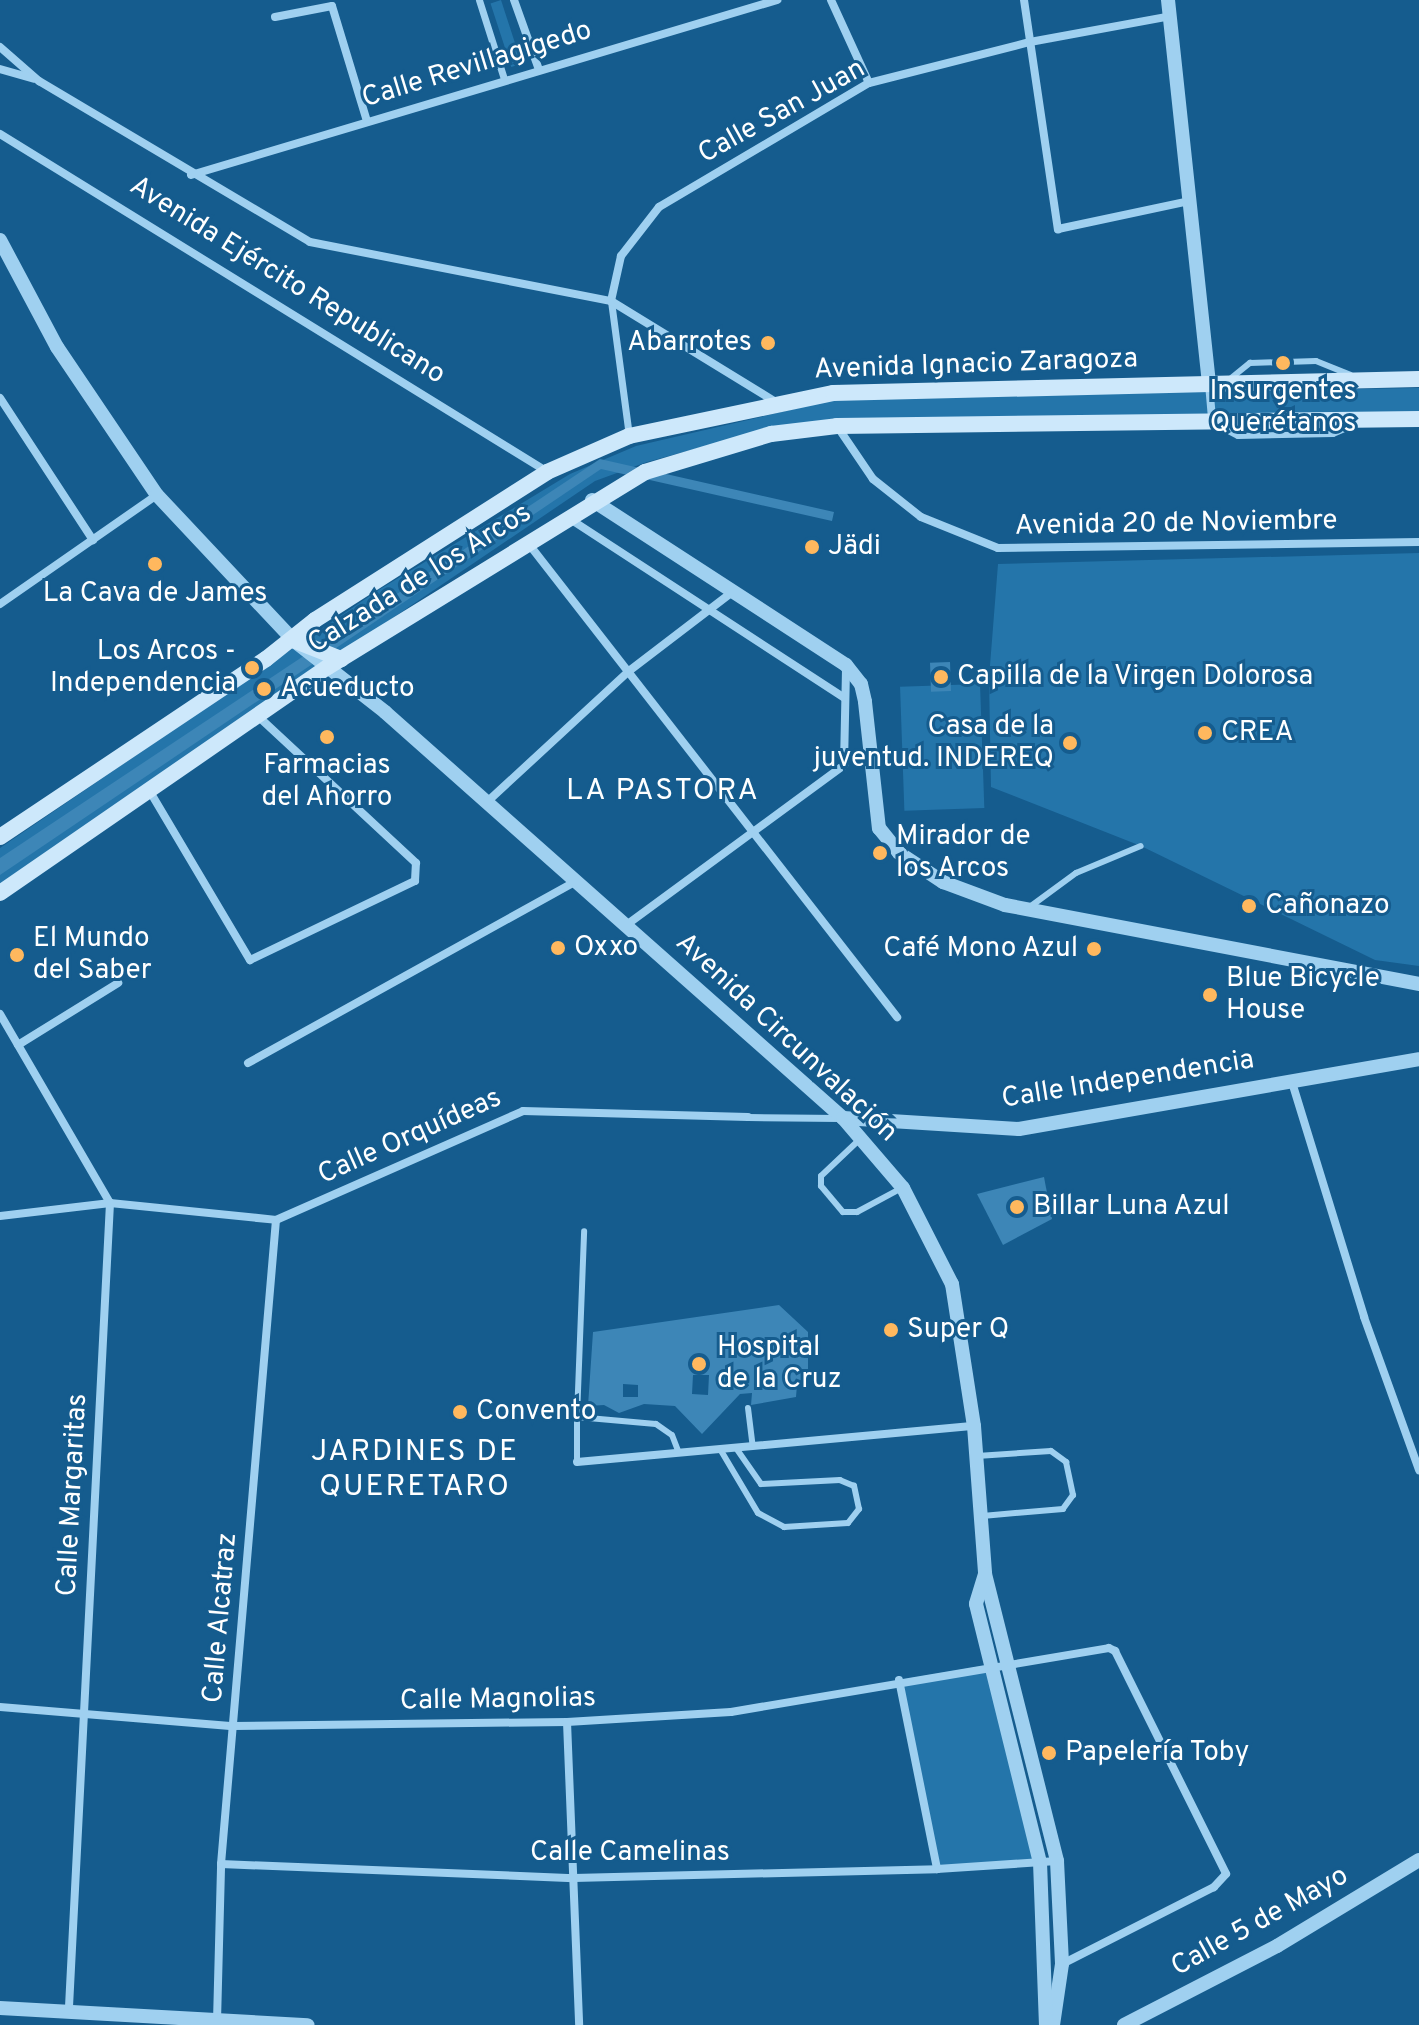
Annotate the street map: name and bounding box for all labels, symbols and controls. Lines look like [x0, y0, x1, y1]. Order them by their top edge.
street label: Calle Revillagigedo [358, 14, 596, 116]
street label: Calle San Juan [693, 52, 871, 172]
street label: Avenida Ejército Republicano [123, 170, 451, 392]
place label: Abarrotes [627, 326, 752, 360]
marker: Abarrotes [759, 334, 777, 352]
street label: Avenida Ignacio Zaragoza [814, 343, 1138, 387]
marker: Insurgentes Querétanos [1274, 354, 1292, 372]
place label: Insurgentes Querétanos [1209, 375, 1357, 441]
street label: Calzada de los Arcos [302, 496, 538, 662]
street label: Avenida 20 de Noviembre [1014, 504, 1338, 544]
place label: Jädi [828, 530, 881, 564]
marker: Jädi [803, 538, 821, 556]
marker: La Cava de James [146, 555, 164, 573]
place label: La Cava de James [43, 577, 267, 611]
place label: Los Arcos - Independencia [50, 635, 236, 701]
marker: Los Arcos - Independencia [243, 659, 261, 677]
place label: Capilla de la Virgen Dolorosa [957, 660, 1314, 694]
marker: Capilla de la Virgen Dolorosa [932, 668, 950, 686]
place label: Acueducto [280, 672, 415, 706]
marker: Acueducto [255, 680, 273, 698]
place label: Casa de la juventud. INDEREQ [814, 710, 1054, 776]
place label: CREA [1221, 716, 1293, 750]
marker: CREA [1196, 724, 1214, 742]
marker: Farmacias del Ahorro [318, 728, 336, 746]
marker: Casa de la juventud. INDEREQ [1061, 734, 1079, 752]
place label: Farmacias del Ahorro [261, 749, 393, 815]
district label: LA PASTORA [565, 774, 761, 810]
place label: Mirador de los Arcos [896, 820, 1031, 886]
marker: Mirador de los Arcos [871, 844, 889, 862]
place label: Cañonazo [1265, 889, 1390, 923]
marker: Cañonazo [1240, 897, 1258, 915]
place label: El Mundo del Saber [33, 922, 152, 988]
street label: Avenida Circunvalación [668, 926, 904, 1150]
place label: Oxxo [574, 931, 638, 965]
place label: Café Mono Azul [882, 932, 1078, 966]
marker: Oxxo [549, 939, 567, 957]
marker: Café Mono Azul [1085, 940, 1103, 958]
marker: El Mundo del Saber [8, 946, 26, 964]
place label: Blue Bicycle House [1226, 962, 1380, 1028]
marker: Blue Bicycle House [1201, 986, 1219, 1004]
street label: Calle Independencia [999, 1043, 1257, 1117]
street label: Calle Orquídeas [313, 1082, 507, 1192]
place label: Billar Luna Azul [1033, 1190, 1231, 1224]
marker: Billar Luna Azul [1008, 1198, 1026, 1216]
place label: Super Q [907, 1313, 1009, 1347]
marker: Super Q [882, 1321, 900, 1339]
place label: Hospital de la Cruz [717, 1331, 842, 1397]
marker: Hospital de la Cruz [688, 1353, 710, 1375]
street label: Calle Margaritas [51, 1393, 95, 1597]
place label: Convento [476, 1395, 596, 1429]
marker: Convento [451, 1403, 469, 1421]
district label: JARDINES DE QUERETARO [311, 1435, 519, 1506]
street label: Calle Alcatraz [197, 1531, 245, 1705]
street label: Calle Magnolias [400, 1681, 596, 1719]
place label: Papelería Toby [1065, 1736, 1250, 1770]
marker: Papelería Toby [1040, 1744, 1058, 1762]
street label: Calle Camelinas [530, 1836, 730, 1870]
street label: Calle 5 de Mayo [1166, 1860, 1354, 1984]

